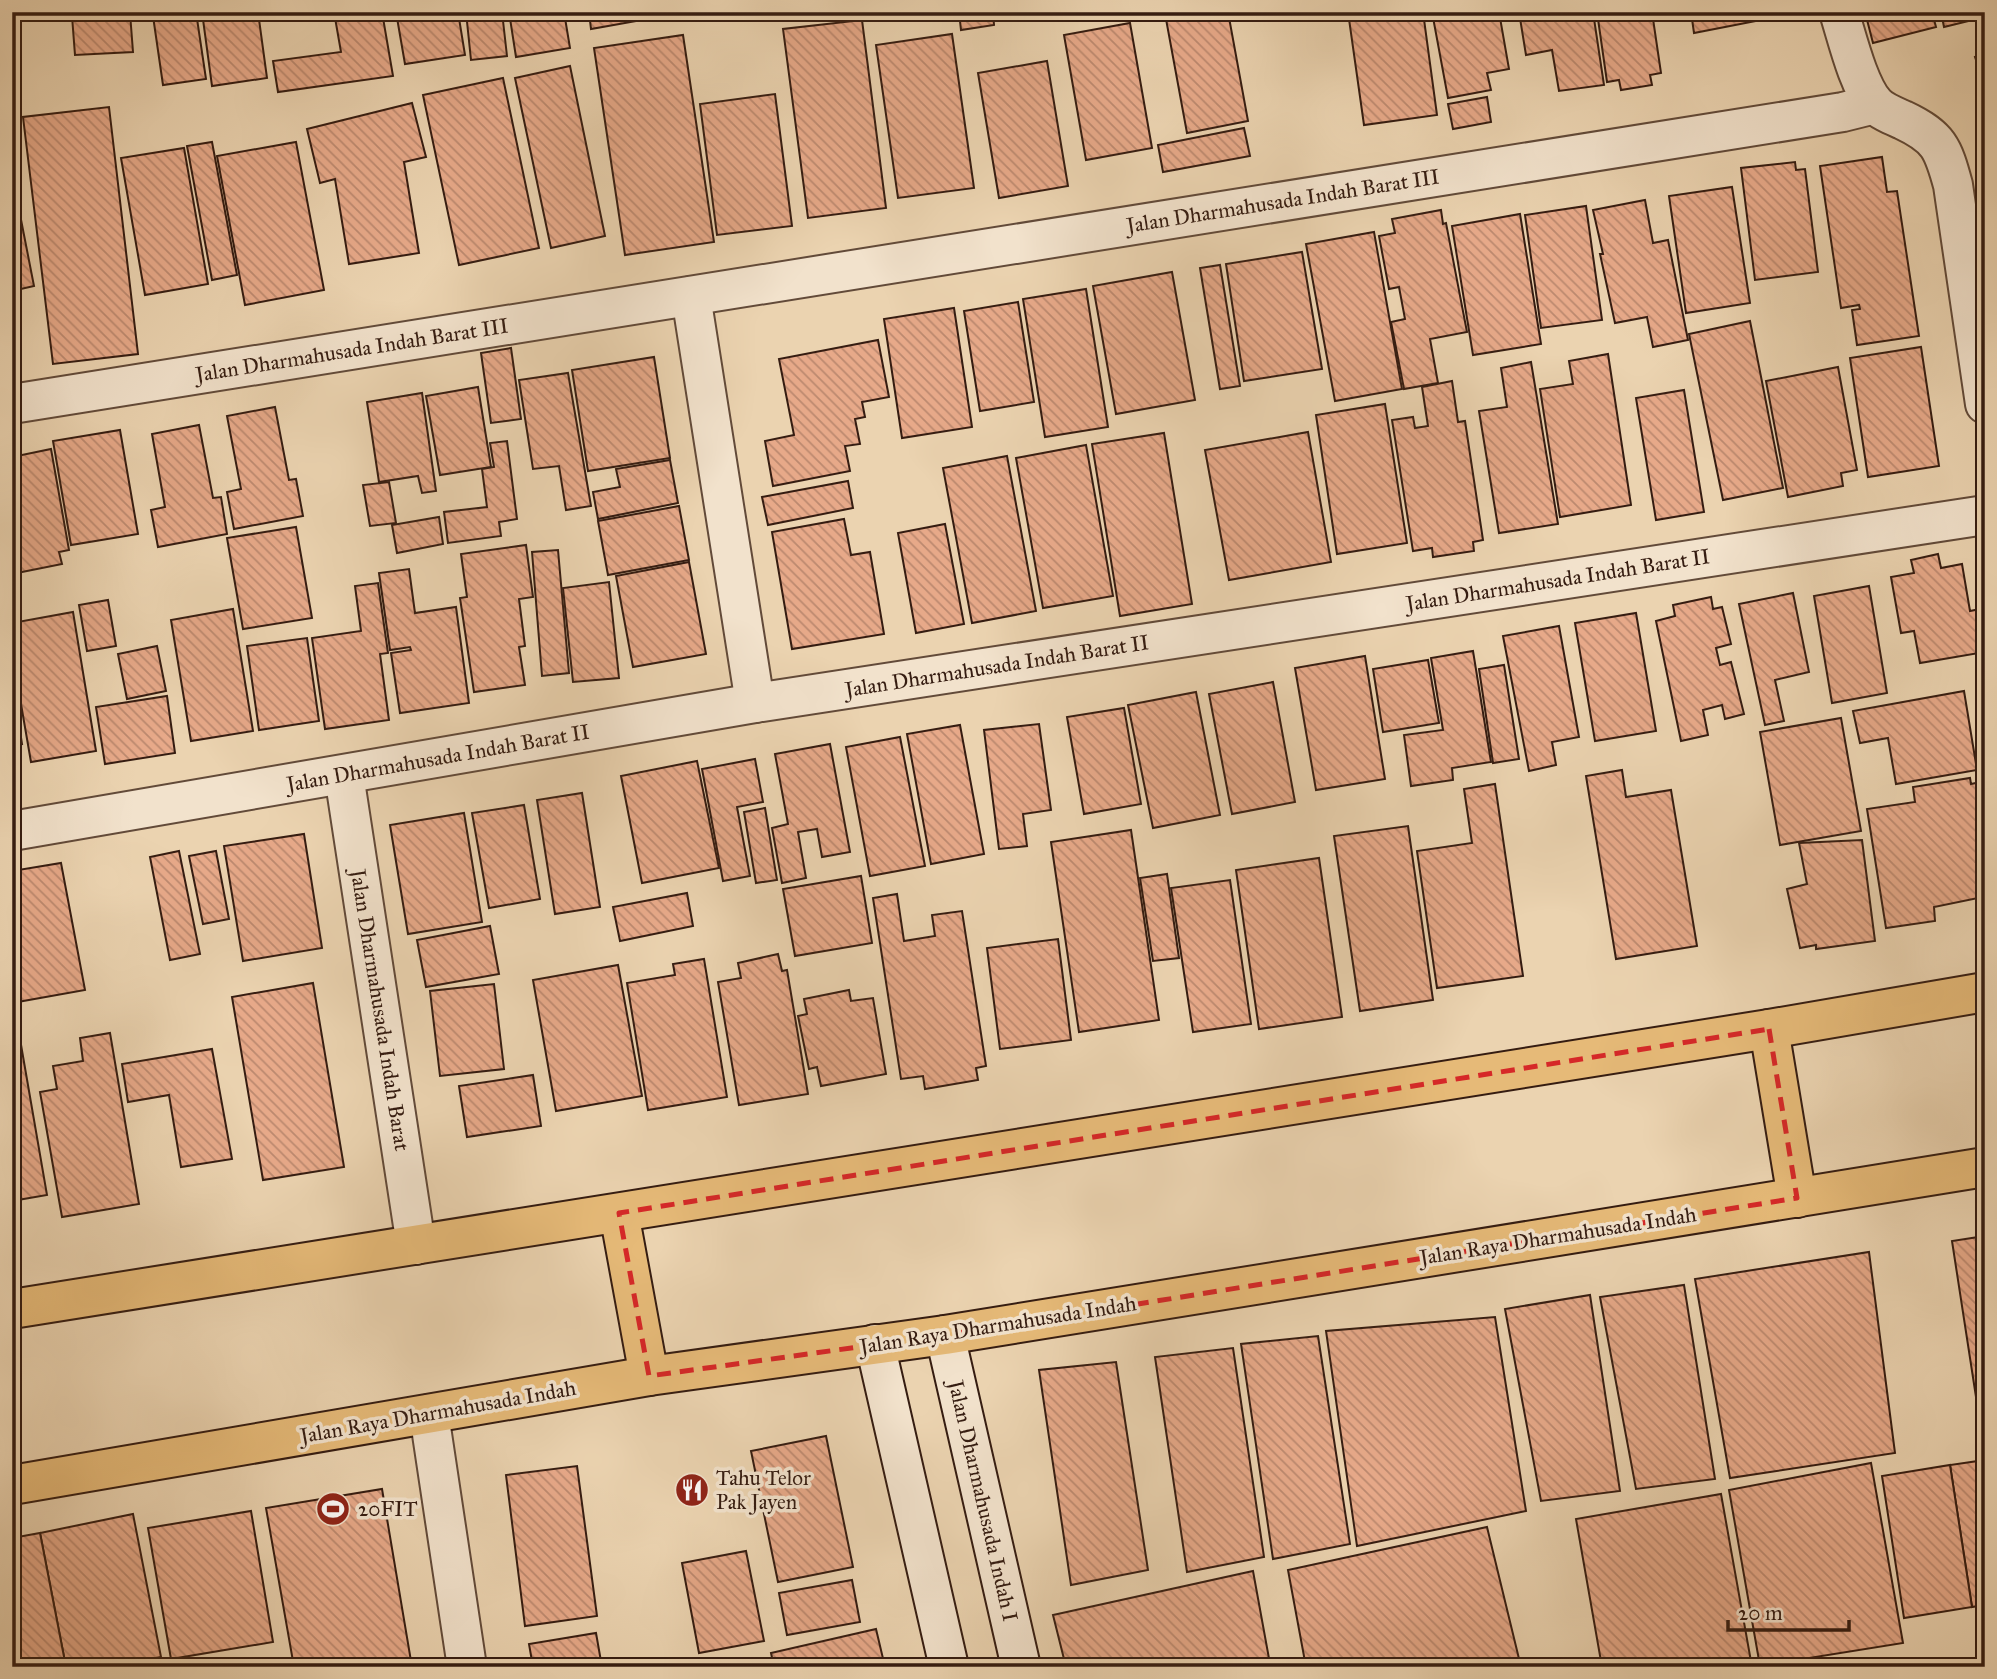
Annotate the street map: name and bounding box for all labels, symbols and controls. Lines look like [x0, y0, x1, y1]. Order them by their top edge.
street label: Jalan Dharmahusada Indah Barat III [1123, 163, 1441, 239]
street label: Jalan Dharmahusada Indah Barat III [192, 312, 510, 388]
street label: Jalan Dharmahusada Indah Barat II [1402, 543, 1712, 617]
street label: Jalan Dharmahusada Indah Barat II [841, 629, 1151, 703]
street label: Jalan Dharmahusada Indah Barat II [282, 719, 592, 798]
street label: Jalan Dharmahusada Indah Barat [345, 865, 415, 1153]
street label: Jalan Raya Dharmahusada Indah [1416, 1201, 1699, 1271]
street label: Jalan Raya Dharmahusada Indah [856, 1290, 1139, 1360]
street label: Jalan Raya Dharmahusada Indah [296, 1375, 578, 1449]
street label: Jalan Dharmahusada Indah I [942, 1376, 1023, 1624]
place label: Tahu Telor Pak Jayen [716, 1465, 811, 1515]
restaurant icon: Tahu Telor Pak Jayen [673, 1471, 711, 1509]
sports icon: 20FIT [314, 1490, 352, 1528]
place label: 20FIT [358, 1496, 418, 1522]
scale bar [1728, 1588, 1848, 1632]
text: 20 m [1738, 1600, 1783, 1626]

